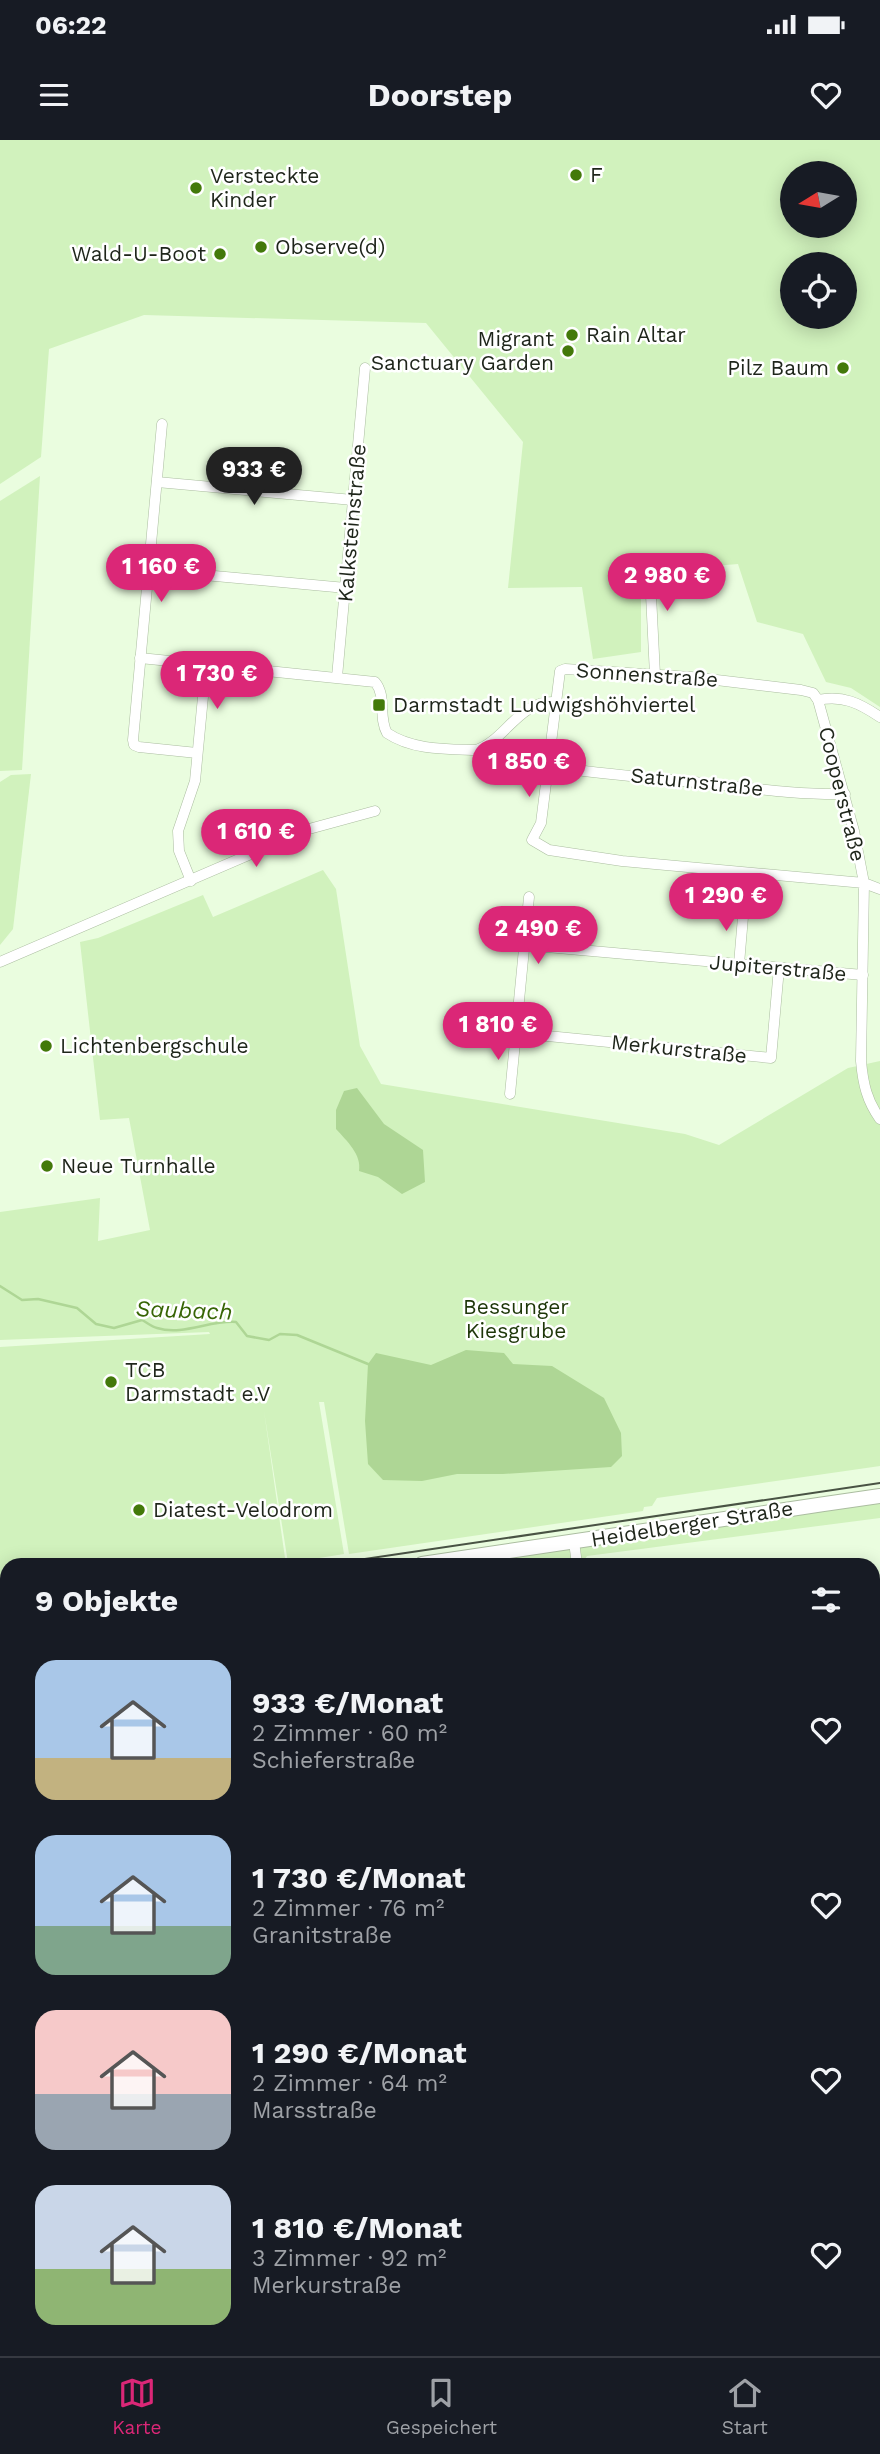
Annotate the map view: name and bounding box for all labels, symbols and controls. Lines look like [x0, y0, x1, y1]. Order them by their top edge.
text: 06:22 [35, 10, 107, 40]
icon: menu [35, 76, 73, 114]
text: Doorstep [368, 76, 512, 114]
icon: heart [807, 76, 845, 114]
north arrow [780, 161, 858, 238]
map controls [780, 161, 857, 329]
place label: F [590, 162, 603, 187]
place label: Versteckte Kinder [210, 163, 319, 212]
marker: F [568, 167, 584, 183]
marker: Versteckte Kinder [188, 180, 204, 196]
place label: Observe(d) [275, 234, 385, 259]
marker: Observe(d) [253, 239, 269, 255]
place label: Wald-U-Boot [71, 241, 206, 266]
marker: Wald-U-Boot [212, 246, 228, 262]
button: locate [780, 252, 857, 329]
place label: Rain Altar [586, 322, 686, 347]
place label: Migrant Sanctuary Garden [371, 326, 554, 375]
marker: Rain Altar [564, 327, 580, 343]
marker: Migrant Sanctuary Garden [560, 343, 576, 359]
place label: Pilz Baum [727, 355, 829, 380]
marker: Pilz Baum [835, 360, 851, 376]
street label: Kalksteinstraße [332, 443, 371, 603]
pin: 933 € [205, 448, 303, 507]
text: 933 € [222, 456, 286, 483]
pin: 1 160 € [96, 545, 226, 604]
text: 1 160 € [122, 553, 200, 580]
pin: 2 980 € [602, 554, 732, 613]
text: 2 980 € [624, 562, 710, 589]
pin: 1 730 € [152, 652, 282, 711]
street label: Sonnenstraße [575, 657, 719, 692]
text: 1 730 € [176, 660, 258, 687]
place label: Darmstadt Ludwigshöhviertel [393, 692, 696, 717]
marker: Darmstadt Ludwigshöhviertel [371, 697, 387, 713]
street label: Cooperstraße [814, 724, 871, 864]
pin: 1 850 € [464, 740, 594, 799]
text: 1 850 € [488, 748, 570, 775]
street label: Saturnstraße [630, 762, 765, 801]
pin: 1 610 € [191, 810, 321, 869]
text: 1 610 € [217, 818, 295, 845]
pin: 1 290 € [661, 874, 791, 933]
text: 1 290 € [685, 882, 767, 909]
pin: 2 490 € [473, 906, 603, 966]
text: 2 490 € [495, 915, 581, 942]
street label: Jupiterstraße [708, 949, 848, 986]
pin: 1 810 € [433, 1002, 563, 1062]
text: 1 810 € [459, 1011, 537, 1038]
street label: Merkurstraße [610, 1029, 748, 1068]
place label: Lichtenbergschule [60, 1033, 249, 1058]
marker: Lichtenbergschule [38, 1038, 54, 1054]
place label: Neue Turnhalle [61, 1153, 216, 1178]
marker: Neue Turnhalle [39, 1158, 55, 1174]
park label: Bessunger Kiesgrube [463, 1294, 569, 1343]
water label: Saubach [135, 1295, 233, 1326]
place label: TCB Darmstadt e.V [125, 1357, 271, 1406]
marker: TCB Darmstadt e.V [103, 1374, 119, 1390]
street label: Heidelberger Straße [589, 1495, 795, 1552]
place label: Diatest-Velodrom [153, 1497, 333, 1522]
marker: Diatest-Velodrom [131, 1502, 147, 1518]
icon: filters [807, 1581, 845, 1619]
text: 9 Objekte [35, 1583, 178, 1618]
text: 933 €/Monat [252, 1685, 443, 1720]
icon: home [91, 1688, 175, 1772]
icon: heart [807, 1711, 845, 1749]
text: 2 Zimmer · 60 m² [252, 1720, 447, 1747]
text: Schieferstraße [252, 1747, 415, 1774]
text: 1 730 €/Monat [252, 1860, 465, 1895]
icon: home [91, 1863, 175, 1947]
icon: heart [807, 1886, 845, 1924]
text: 2 Zimmer · 76 m² [252, 1895, 444, 1922]
text: Granitstraße [252, 1922, 392, 1949]
text: 1 290 €/Monat [252, 2035, 467, 2070]
icon: home [91, 2038, 175, 2122]
icon: heart [807, 2061, 845, 2099]
text: 2 Zimmer · 64 m² [252, 2070, 447, 2097]
text: Marsstraße [252, 2097, 377, 2124]
text: 1 810 €/Monat [252, 2210, 462, 2245]
icon: home [91, 2213, 175, 2297]
icon: heart [807, 2236, 845, 2274]
text: 3 Zimmer · 92 m² [252, 2245, 446, 2272]
text: Merkurstraße [252, 2272, 402, 2299]
tab: Karte [112, 2374, 161, 2439]
tab: Gespeichert [386, 2374, 497, 2439]
tab: Start [722, 2374, 768, 2439]

